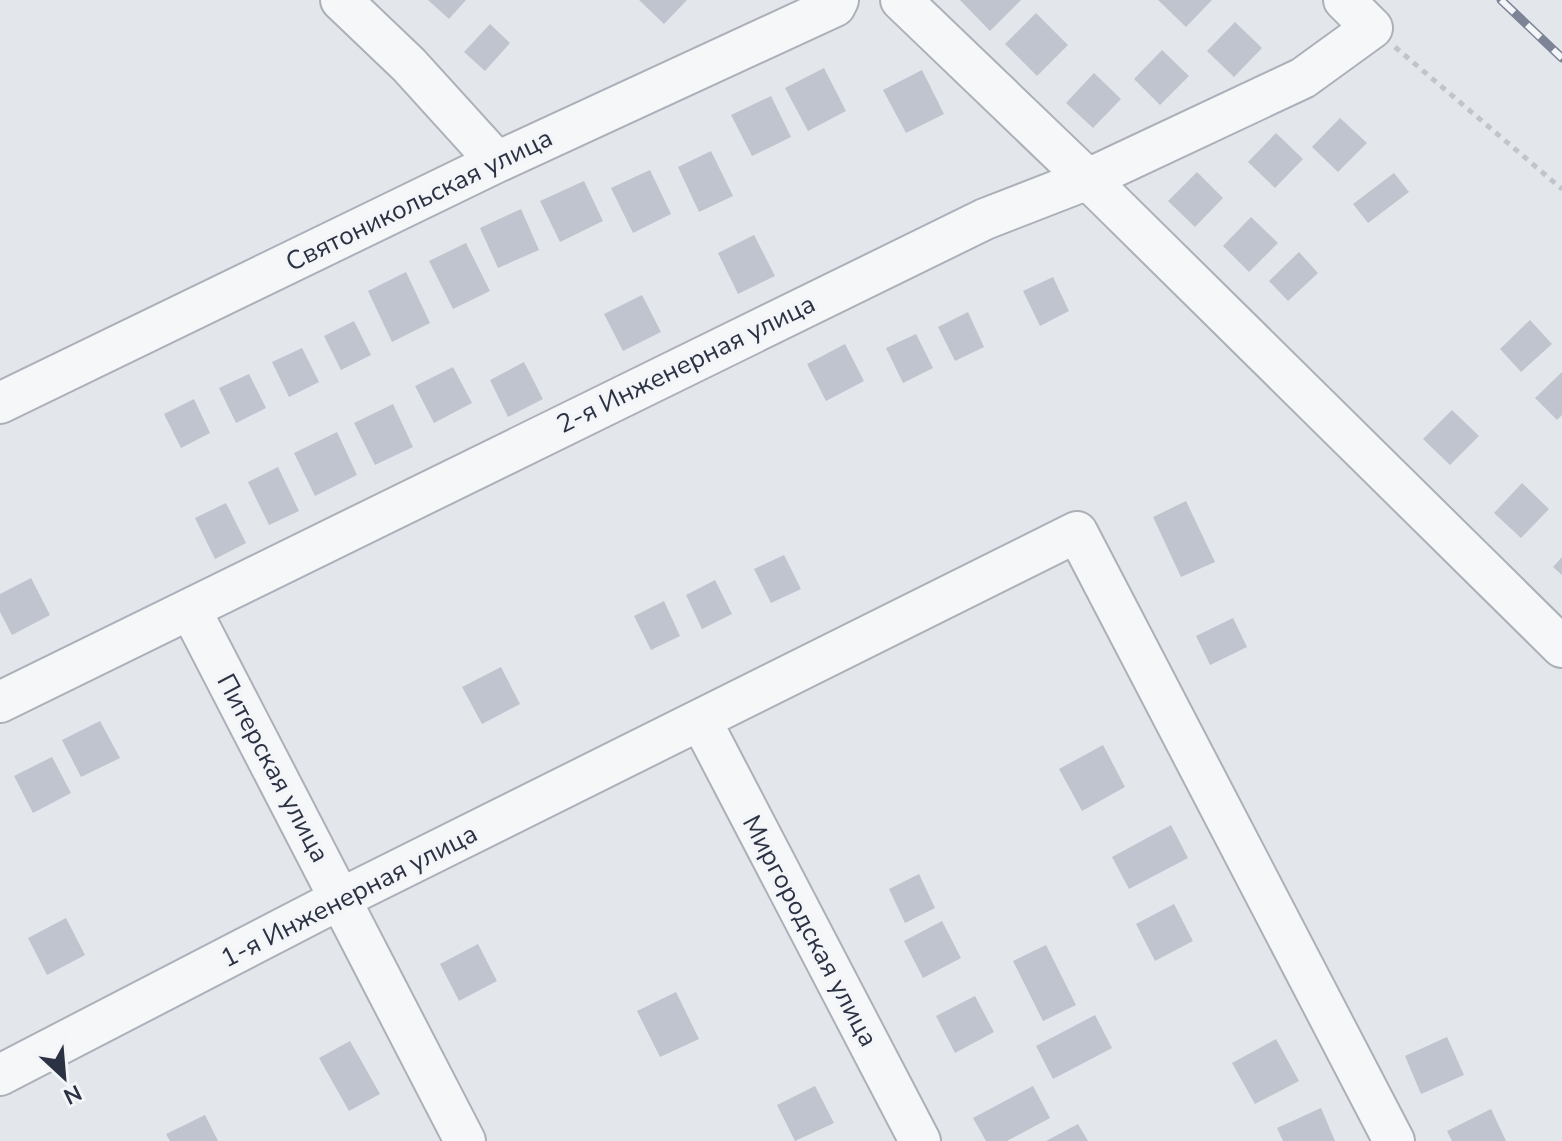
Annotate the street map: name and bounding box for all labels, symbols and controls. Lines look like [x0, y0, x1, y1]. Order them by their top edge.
street label: Святоникольская улица [280, 120, 558, 280]
street label: 2-я Инженерная улица [551, 286, 821, 442]
street label: Питерская улица [208, 667, 338, 869]
street label: Миргородская улица [734, 809, 886, 1053]
street label: 1-я Инженерная улица [215, 816, 483, 976]
north arrow [24, 1037, 104, 1117]
text: N [58, 1077, 86, 1111]

